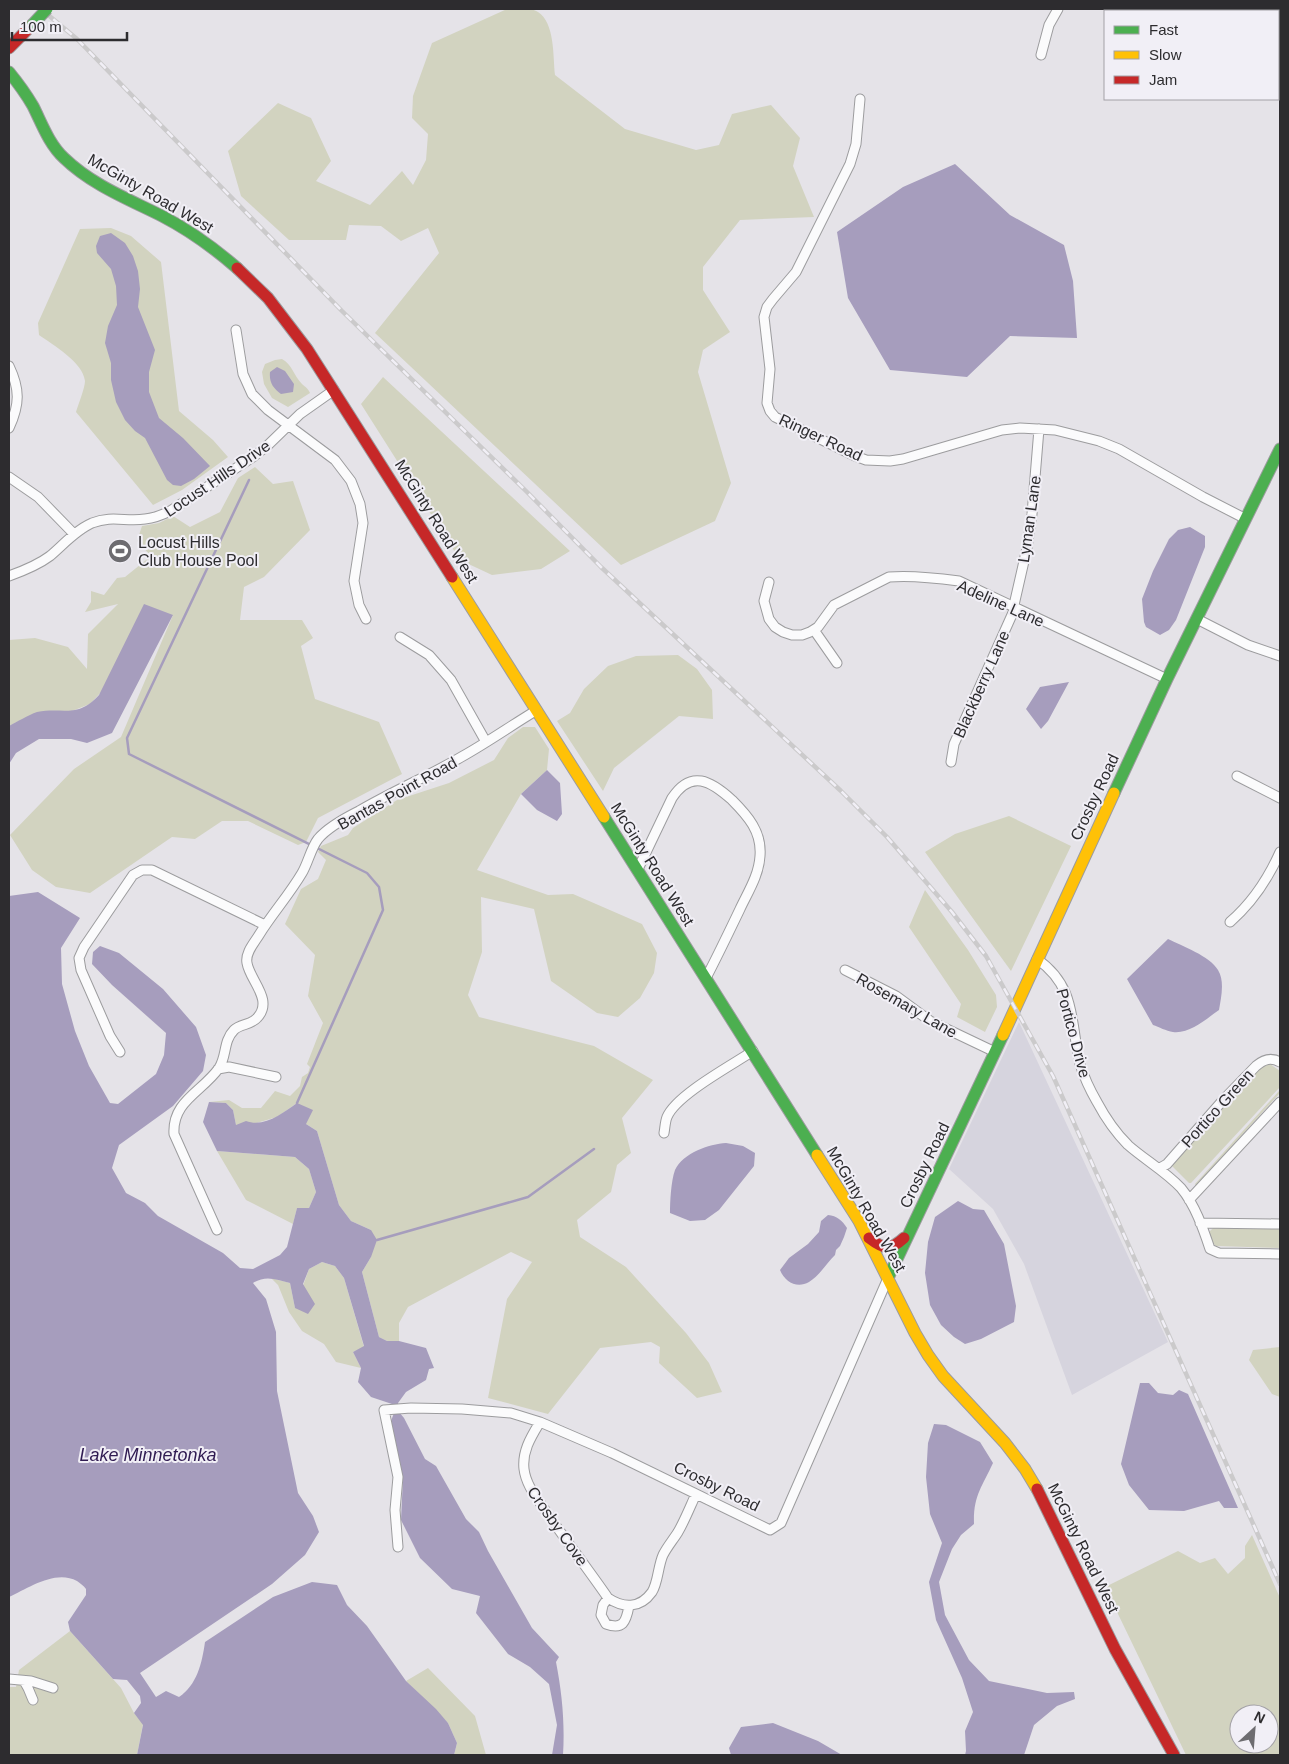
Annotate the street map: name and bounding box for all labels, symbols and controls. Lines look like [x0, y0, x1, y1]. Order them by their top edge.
scale bar [12, 10, 128, 42]
legend [1104, 10, 1279, 100]
text: 100 m [20, 18, 62, 35]
text: Fast [1149, 21, 1179, 38]
text: Slow [1149, 46, 1182, 63]
text: Jam [1149, 71, 1177, 88]
street label: McGinty Road West [85, 151, 217, 237]
street label: Ringer Road [776, 411, 865, 464]
street label: Locust Hills Drive [161, 437, 273, 520]
street label: McGinty Road West [392, 457, 482, 586]
street label: Lyman Lane [1015, 474, 1044, 564]
place label: Locust Hills Club House Pool [138, 534, 258, 569]
sports icon: Locust Hills Club House Pool [107, 538, 133, 564]
street label: Adeline Lane [955, 577, 1047, 630]
street label: Blackberry Lane [950, 628, 1013, 740]
street label: Crosby Road [1067, 751, 1122, 843]
street label: Bantas Point Road [335, 754, 460, 833]
street label: McGinty Road West [608, 800, 698, 929]
street label: Rosemary Lane [854, 970, 960, 1041]
street label: Portico Drive [1053, 987, 1094, 1080]
street label: Portico Green [1178, 1066, 1257, 1151]
street label: Crosby Road [896, 1120, 953, 1211]
street label: McGinty Road West [824, 1144, 910, 1275]
water label: Lake Minnetonka [79, 1445, 217, 1465]
street label: Crosby Road [671, 1458, 762, 1515]
street label: McGinty Road West [1045, 1481, 1123, 1616]
street label: Crosby Cove [524, 1484, 591, 1569]
north arrow [1229, 1704, 1279, 1754]
text: N [1252, 1708, 1268, 1727]

